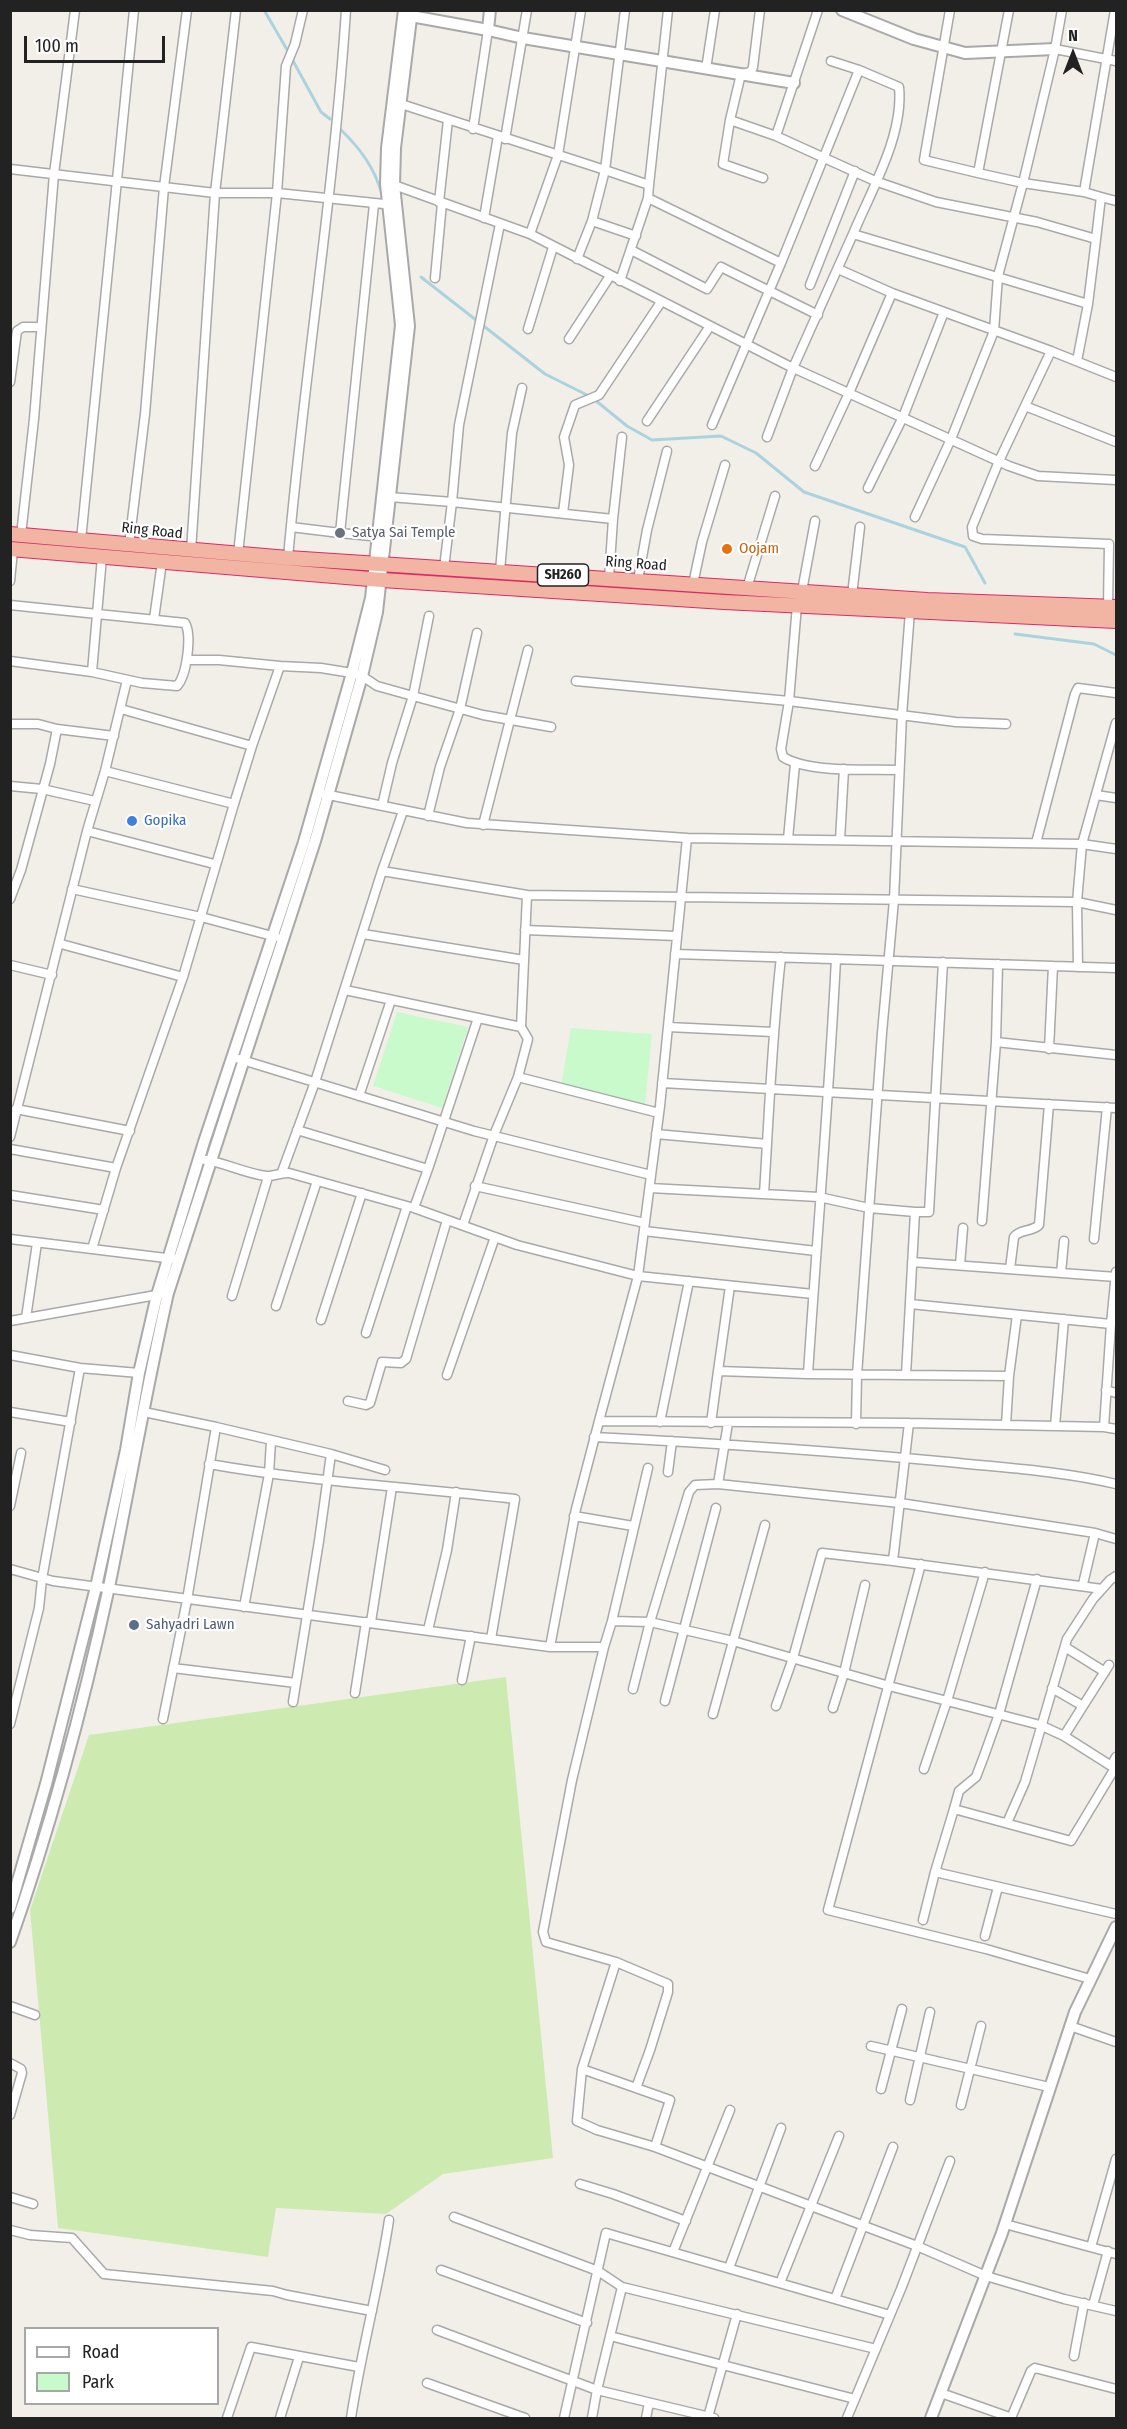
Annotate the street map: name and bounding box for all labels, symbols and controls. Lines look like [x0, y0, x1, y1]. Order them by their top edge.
scale bar [27, 24, 168, 62]
north arrow [1043, 24, 1103, 84]
text: N [1068, 26, 1078, 45]
text: 100 m [35, 35, 79, 57]
street label: Ring Road [120, 519, 184, 543]
place label: Satya Sai Temple [352, 524, 455, 542]
marker: Satya Sai Temple [333, 526, 347, 540]
place label: Oojam [739, 540, 779, 558]
marker: Oojam [720, 542, 734, 556]
street label: Ring Road [605, 553, 667, 575]
road number: SH260 [538, 564, 588, 586]
place label: Gopika [144, 812, 186, 830]
marker: Gopika [125, 814, 139, 828]
place label: Sahyadri Lawn [146, 1616, 235, 1634]
marker: Sahyadri Lawn [127, 1618, 141, 1632]
legend [24, 2327, 219, 2405]
text: Road [82, 2341, 119, 2363]
text: Park [82, 2371, 114, 2393]

